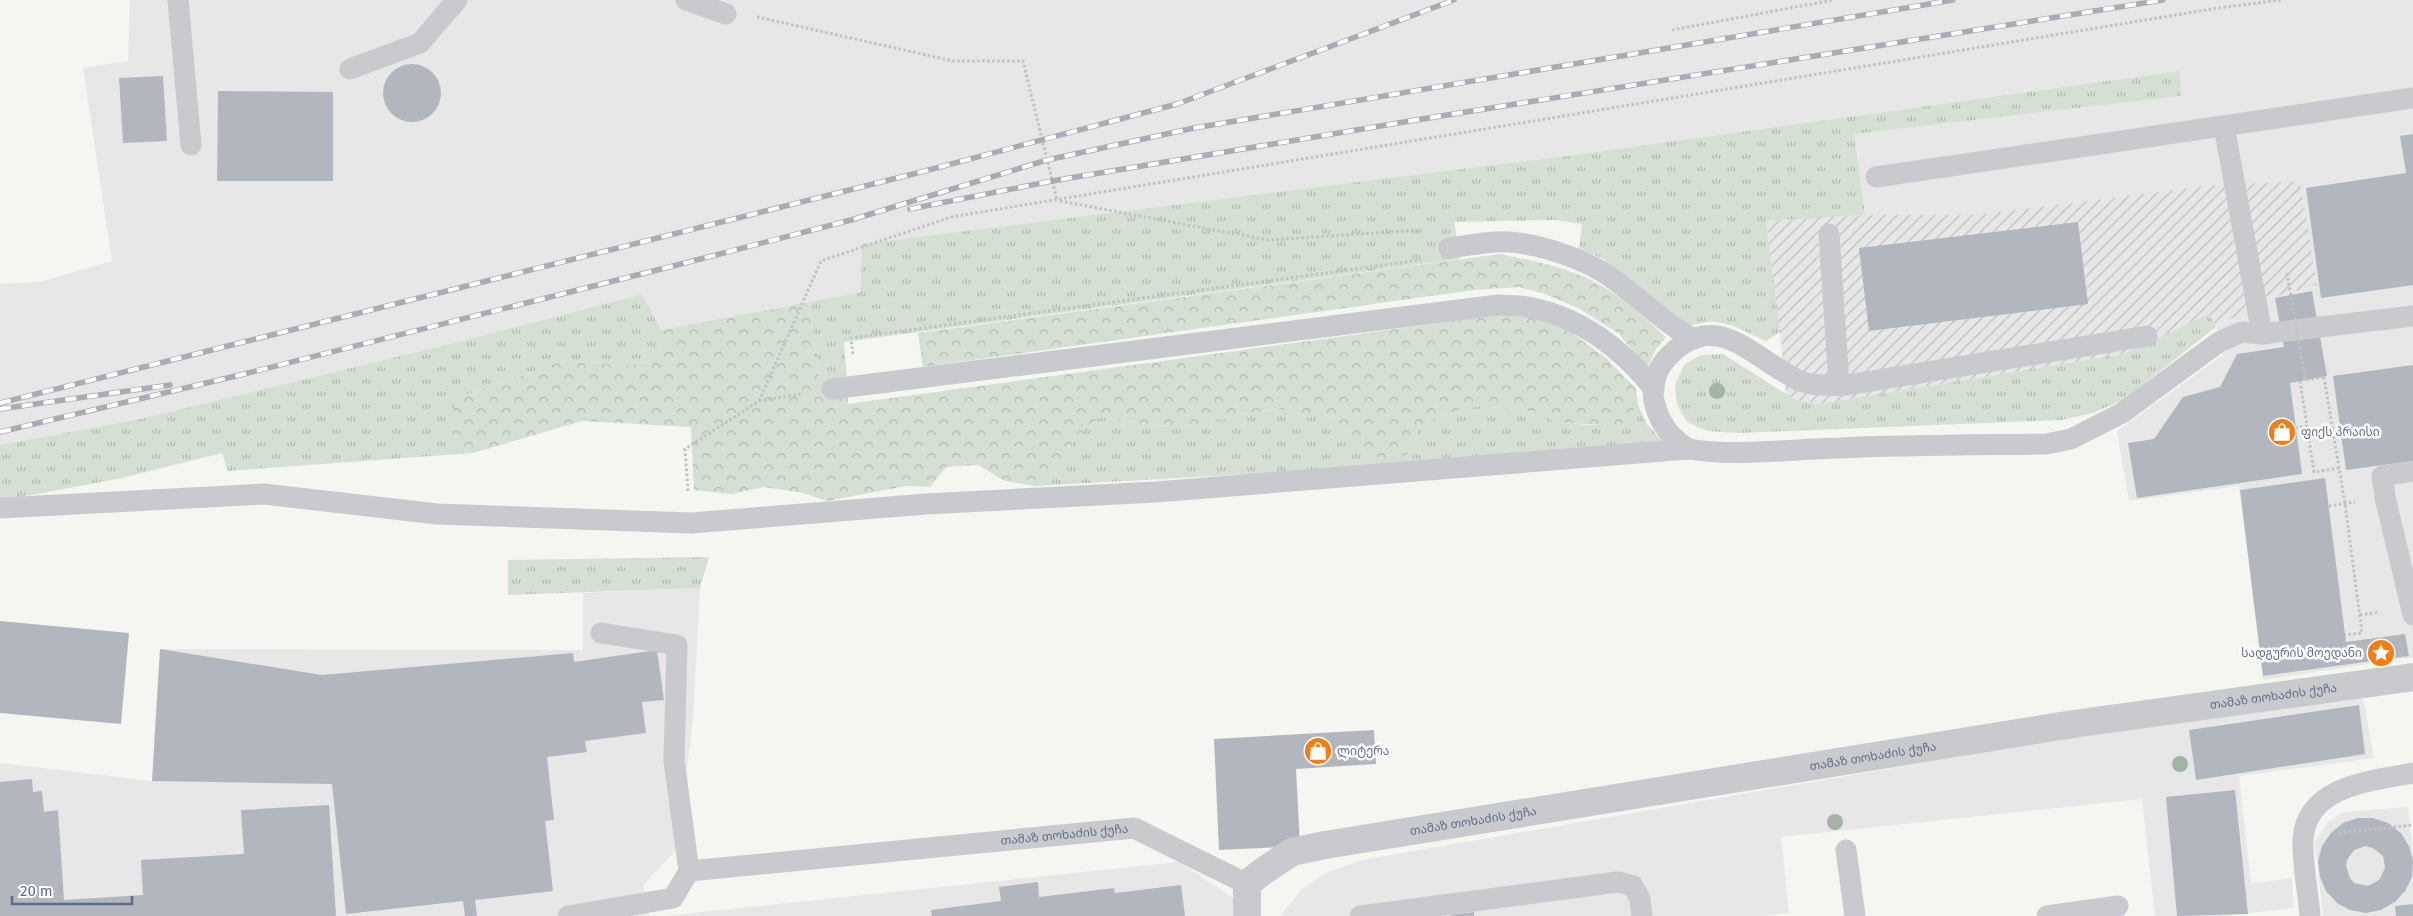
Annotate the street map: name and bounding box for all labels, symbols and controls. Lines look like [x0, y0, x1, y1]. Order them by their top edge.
shop icon: ფიქს პრაისი [2267, 417, 2297, 447]
place label: ფიქს პრაისი [2301, 425, 2380, 439]
place icon: სადგურის მოედანი [2366, 638, 2396, 668]
place label: სადგურის მოედანი [2241, 646, 2362, 661]
street label: თამაზ თოხაძის ქუჩა [2209, 681, 2338, 712]
shop icon: ლიტერა [1303, 736, 1333, 766]
street label: თამაზ თოხაძის ქუჩა [1808, 739, 1937, 774]
place label: ლიტერა [1337, 744, 1389, 759]
street label: თამაზ თოხაძის ქუჩა [1409, 804, 1537, 838]
street label: თამაზ თოხაძის ქუჩა [1000, 822, 1129, 848]
scale bar [12, 874, 132, 906]
text: 20 m [20, 882, 53, 900]

